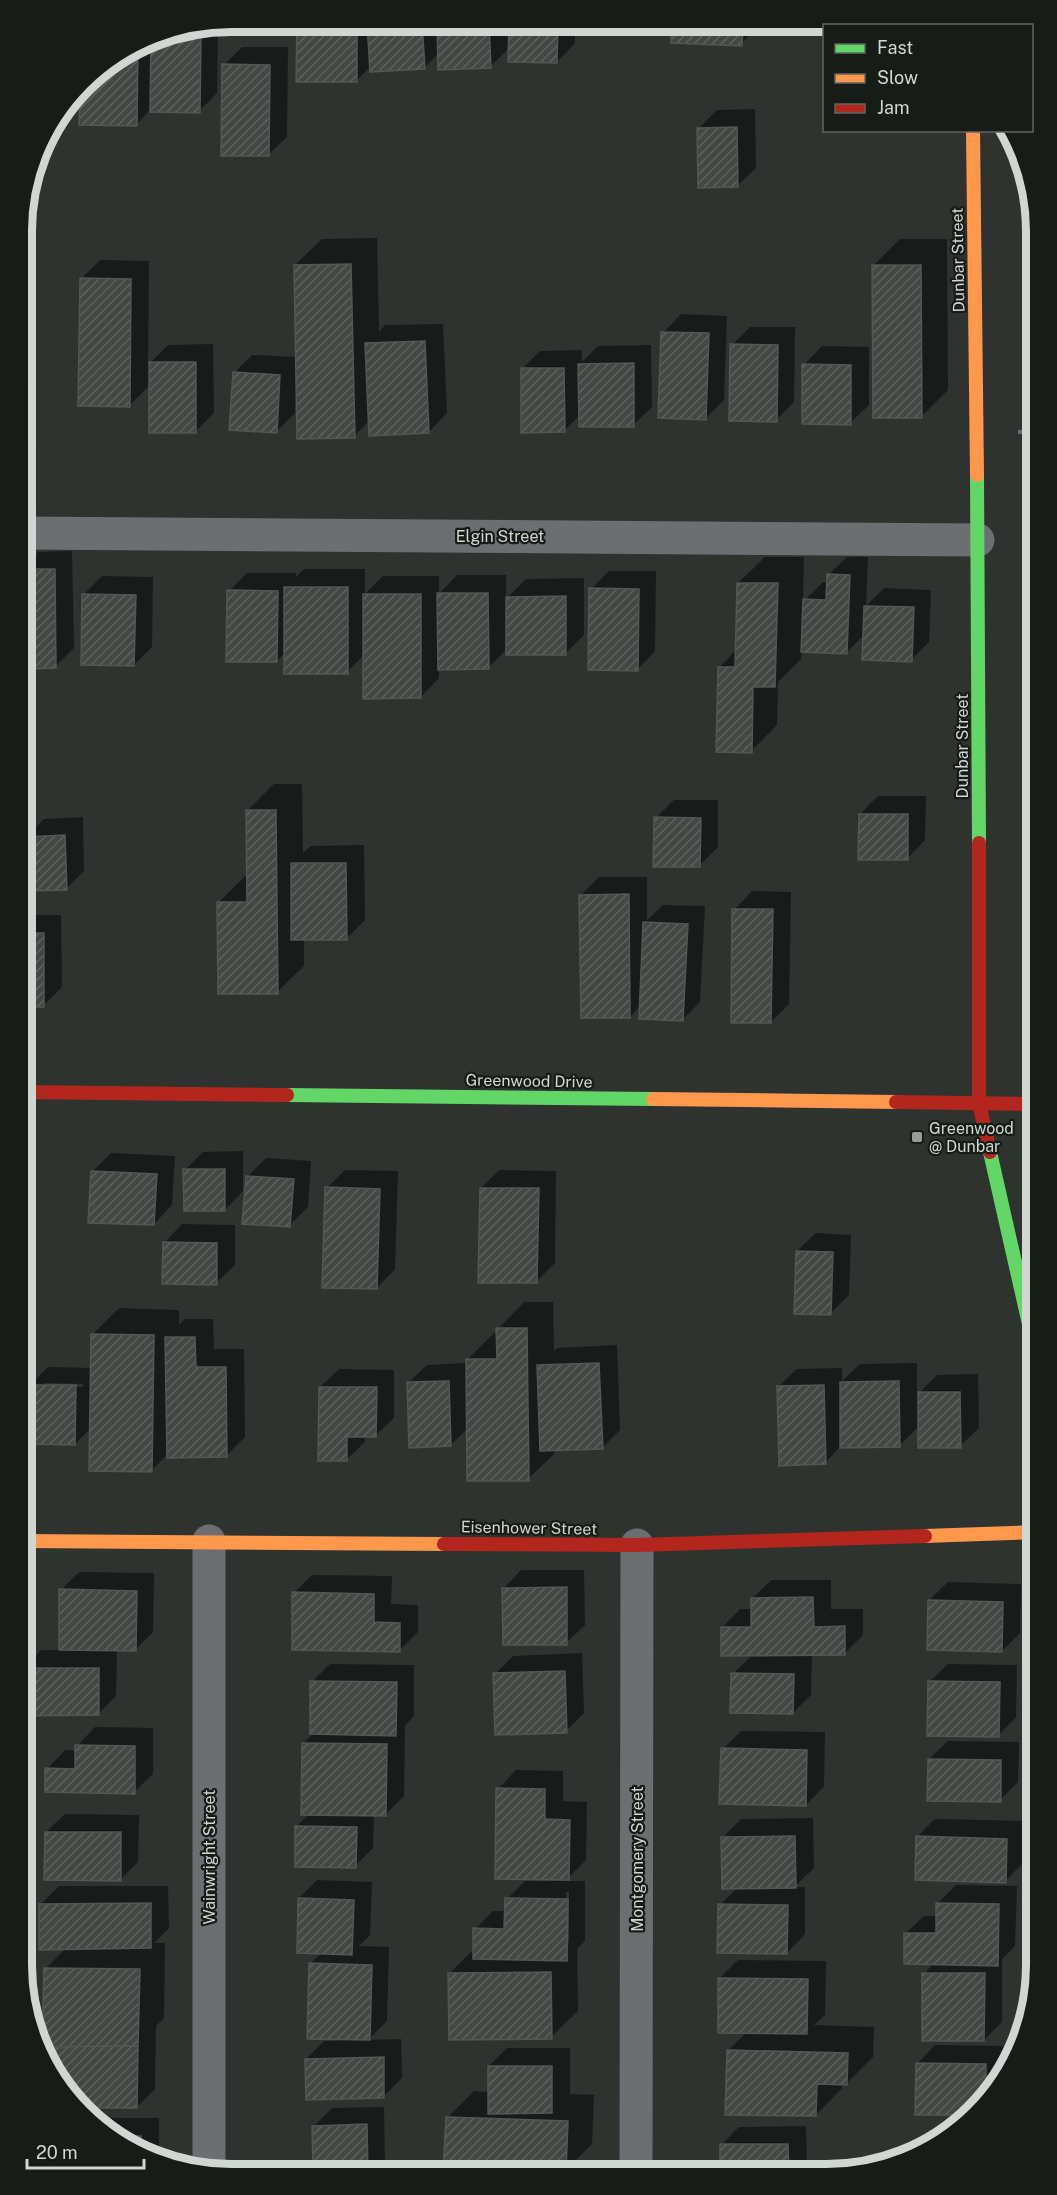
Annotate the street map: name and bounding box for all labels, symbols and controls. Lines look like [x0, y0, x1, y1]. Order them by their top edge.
legend [823, 24, 1033, 132]
text: Fast [877, 37, 913, 58]
text: Slow [877, 67, 918, 88]
text: Jam [877, 97, 910, 118]
street label: Dunbar Street [948, 207, 968, 313]
street label: Elgin Street [456, 527, 544, 546]
street label: Dunbar Street [953, 694, 972, 798]
street label: Greenwood Drive [465, 1070, 593, 1092]
place label: Greenwood @ Dunbar [929, 1119, 1014, 1156]
marker: Greenwood @ Dunbar [910, 1130, 924, 1144]
street label: Eisenhower Street [461, 1517, 597, 1539]
street label: Montgomery Street [628, 1786, 647, 1932]
street label: Wainwright Street [200, 1790, 219, 1924]
scale bar [27, 2132, 144, 2170]
text: 20 m [36, 2142, 78, 2163]

